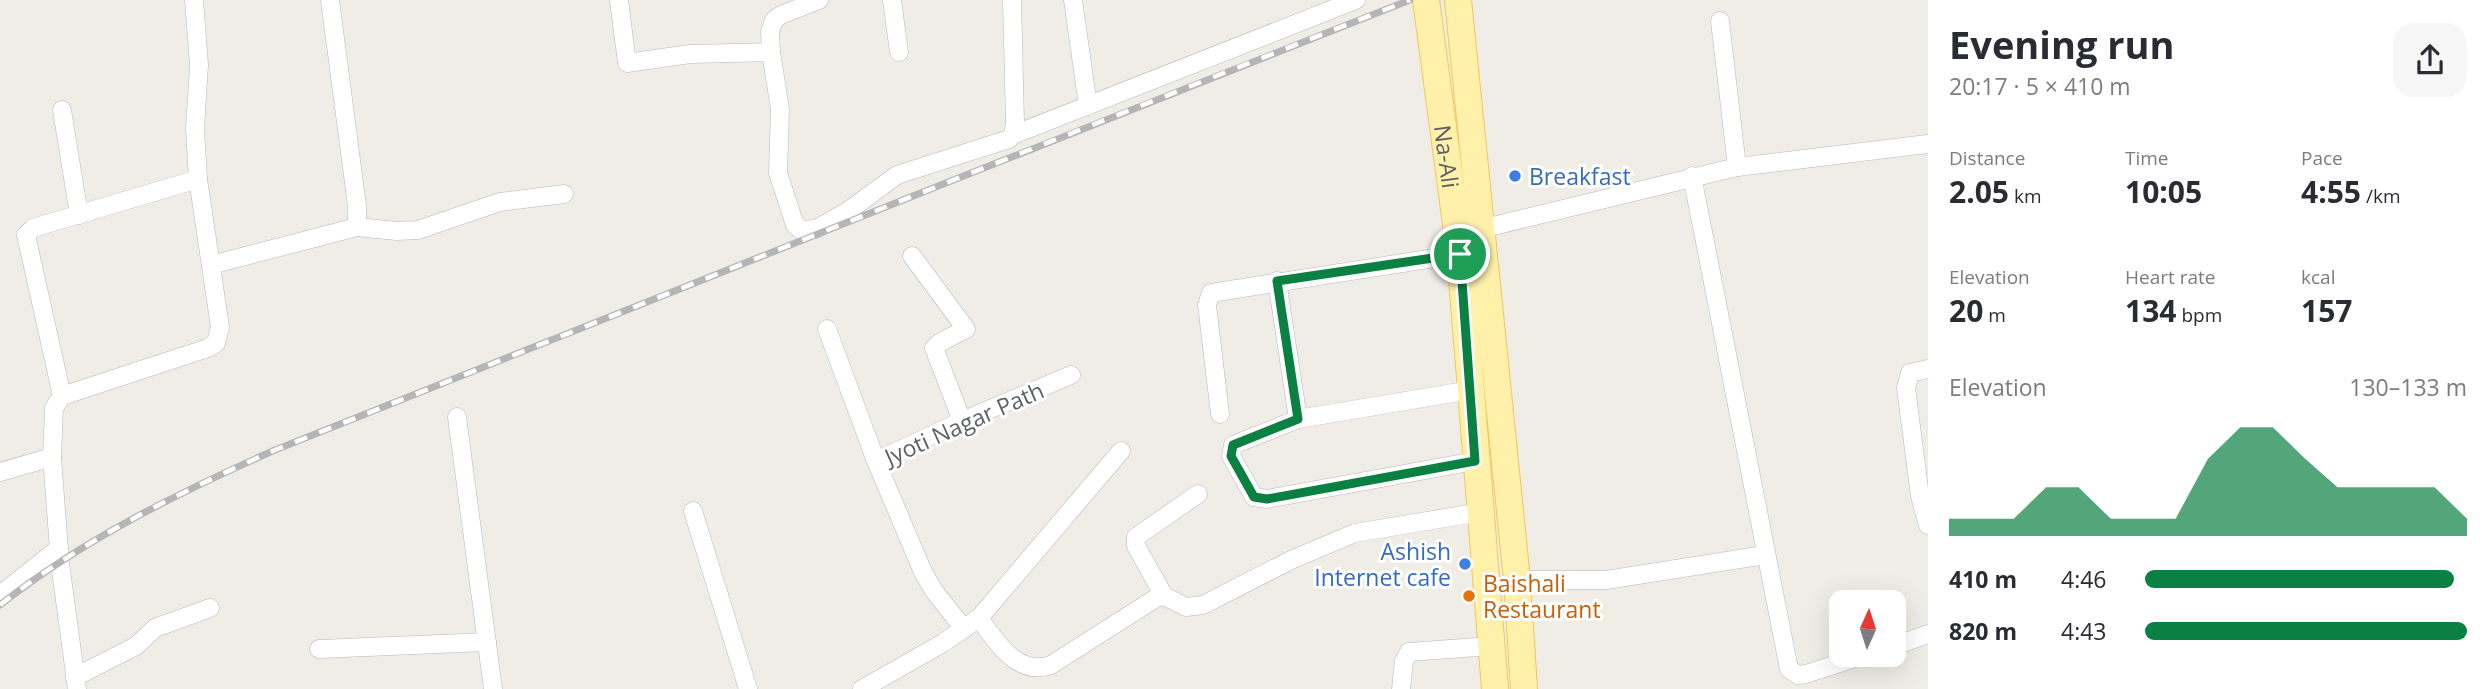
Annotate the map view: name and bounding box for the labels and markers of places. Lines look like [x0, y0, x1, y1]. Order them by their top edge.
place label: Breakfast [1529, 160, 1631, 192]
marker: Breakfast [1507, 168, 1523, 184]
pin [1430, 224, 1490, 284]
place label: Ashish Internet cafe [1314, 535, 1451, 593]
marker: Ashish Internet cafe [1457, 556, 1473, 572]
place label: Baishali Restaurant [1483, 567, 1601, 625]
marker: Baishali Restaurant [1461, 588, 1477, 604]

